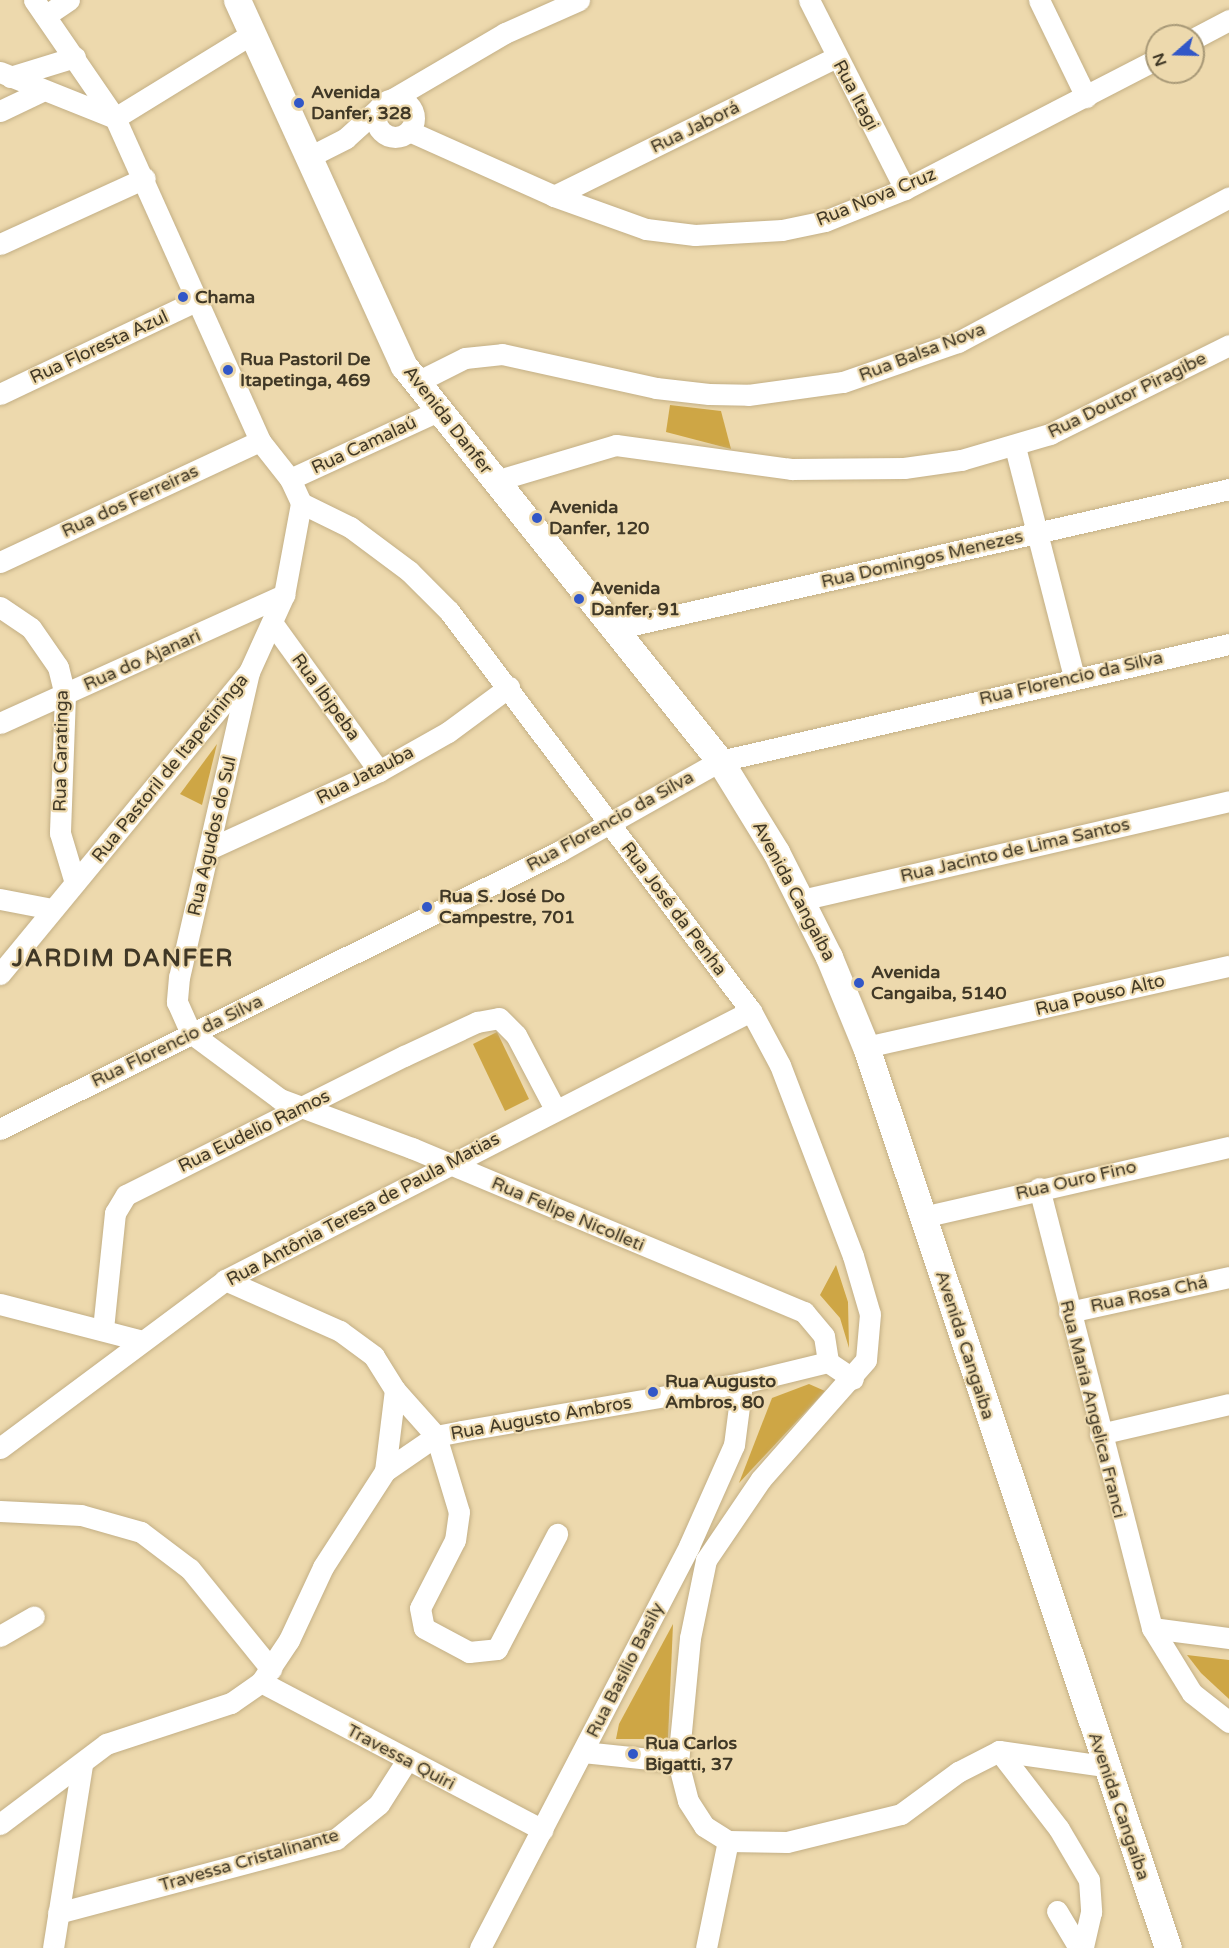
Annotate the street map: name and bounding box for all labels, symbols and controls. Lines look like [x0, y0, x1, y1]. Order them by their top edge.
north arrow [1145, 24, 1205, 84]
text: N [1148, 50, 1172, 69]
street label: Rua Itagi [829, 56, 883, 134]
place label: Avenida Danfer, 328 [311, 82, 411, 124]
marker: Avenida Danfer, 328 [292, 96, 306, 110]
street label: Rua Jaborá [647, 96, 743, 158]
street label: Rua Nova Cruz [813, 163, 939, 231]
place label: Chama [195, 286, 255, 308]
marker: Chama [176, 290, 190, 304]
street label: Rua Floresta Azul [27, 306, 171, 388]
street label: Rua Balsa Nova [856, 318, 988, 386]
street label: Rua Doutor Piragibe [1044, 347, 1210, 443]
place label: Rua Pastoril De Itapetinga, 469 [240, 349, 371, 392]
street label: Avenida Danfer [399, 362, 497, 478]
marker: Rua Pastoril De Itapetinga, 469 [221, 363, 235, 377]
street label: Rua Camalaú [308, 411, 420, 479]
street label: Rua dos Ferreiras [58, 460, 202, 542]
place label: Avenida Danfer, 120 [549, 497, 649, 540]
marker: Avenida Danfer, 120 [530, 511, 544, 525]
street label: Rua Domingos Menezes [819, 525, 1025, 593]
place label: Avenida Danfer, 91 [591, 578, 680, 620]
marker: Avenida Danfer, 91 [572, 592, 586, 606]
street label: Rua do Ajanari [80, 625, 204, 695]
street label: Rua Florencio da Silva [977, 646, 1165, 710]
street label: Rua Ibipeba [287, 649, 365, 745]
street label: Rua Pastoril de Itapetininga [87, 669, 253, 867]
street label: Rua Caratinga [49, 690, 73, 812]
street label: Rua Jatauba [313, 741, 417, 809]
street label: Rua Agudos do Sul [183, 754, 241, 918]
street label: Rua Florencio da Silva [523, 766, 697, 876]
street label: Rua Jacinto de Lima Santos [898, 813, 1132, 887]
street label: Avenida Cangaíba [748, 818, 840, 964]
street label: Rua José da Penha [617, 838, 731, 980]
place label: Rua S. José Do Campestre, 701 [439, 886, 575, 928]
marker: Rua S. José Do Campestre, 701 [420, 900, 434, 914]
district label: JARDIM DANFER [12, 945, 234, 973]
place label: Avenida Cangaiba, 5140 [871, 962, 1007, 1004]
street label: Rua Pouso Alto [1033, 970, 1167, 1020]
marker: Avenida Cangaiba, 5140 [852, 976, 866, 990]
street label: Rua Florencio da Silva [88, 990, 266, 1092]
street label: Rua Eudelio Ramos [175, 1085, 333, 1177]
street label: Rua Antônia Teresa de Paula Matias [223, 1128, 503, 1290]
street label: Rua Ouro Fino [1013, 1156, 1139, 1204]
street label: Rua Felipe Nicolleti [488, 1172, 648, 1256]
street label: Avenida Cangaíba [931, 1268, 999, 1422]
street label: Rua Rosa Chá [1088, 1271, 1210, 1317]
street label: Rua Maria Angelica Franci [1055, 1298, 1131, 1520]
place label: Rua Augusto Ambros, 80 [665, 1371, 776, 1414]
marker: Rua Augusto Ambros, 80 [646, 1385, 660, 1399]
street label: Rua Augusto Ambros [449, 1391, 633, 1445]
street label: Rua Basilio Basily [582, 1599, 668, 1741]
street label: Travessa Quiri [343, 1719, 459, 1795]
street label: Avenida Cangaíba [1084, 1729, 1154, 1883]
place label: Rua Carlos Bigatti, 37 [645, 1733, 737, 1776]
marker: Rua Carlos Bigatti, 37 [626, 1747, 640, 1761]
street label: Travessa Cristalinante [157, 1824, 341, 1896]

